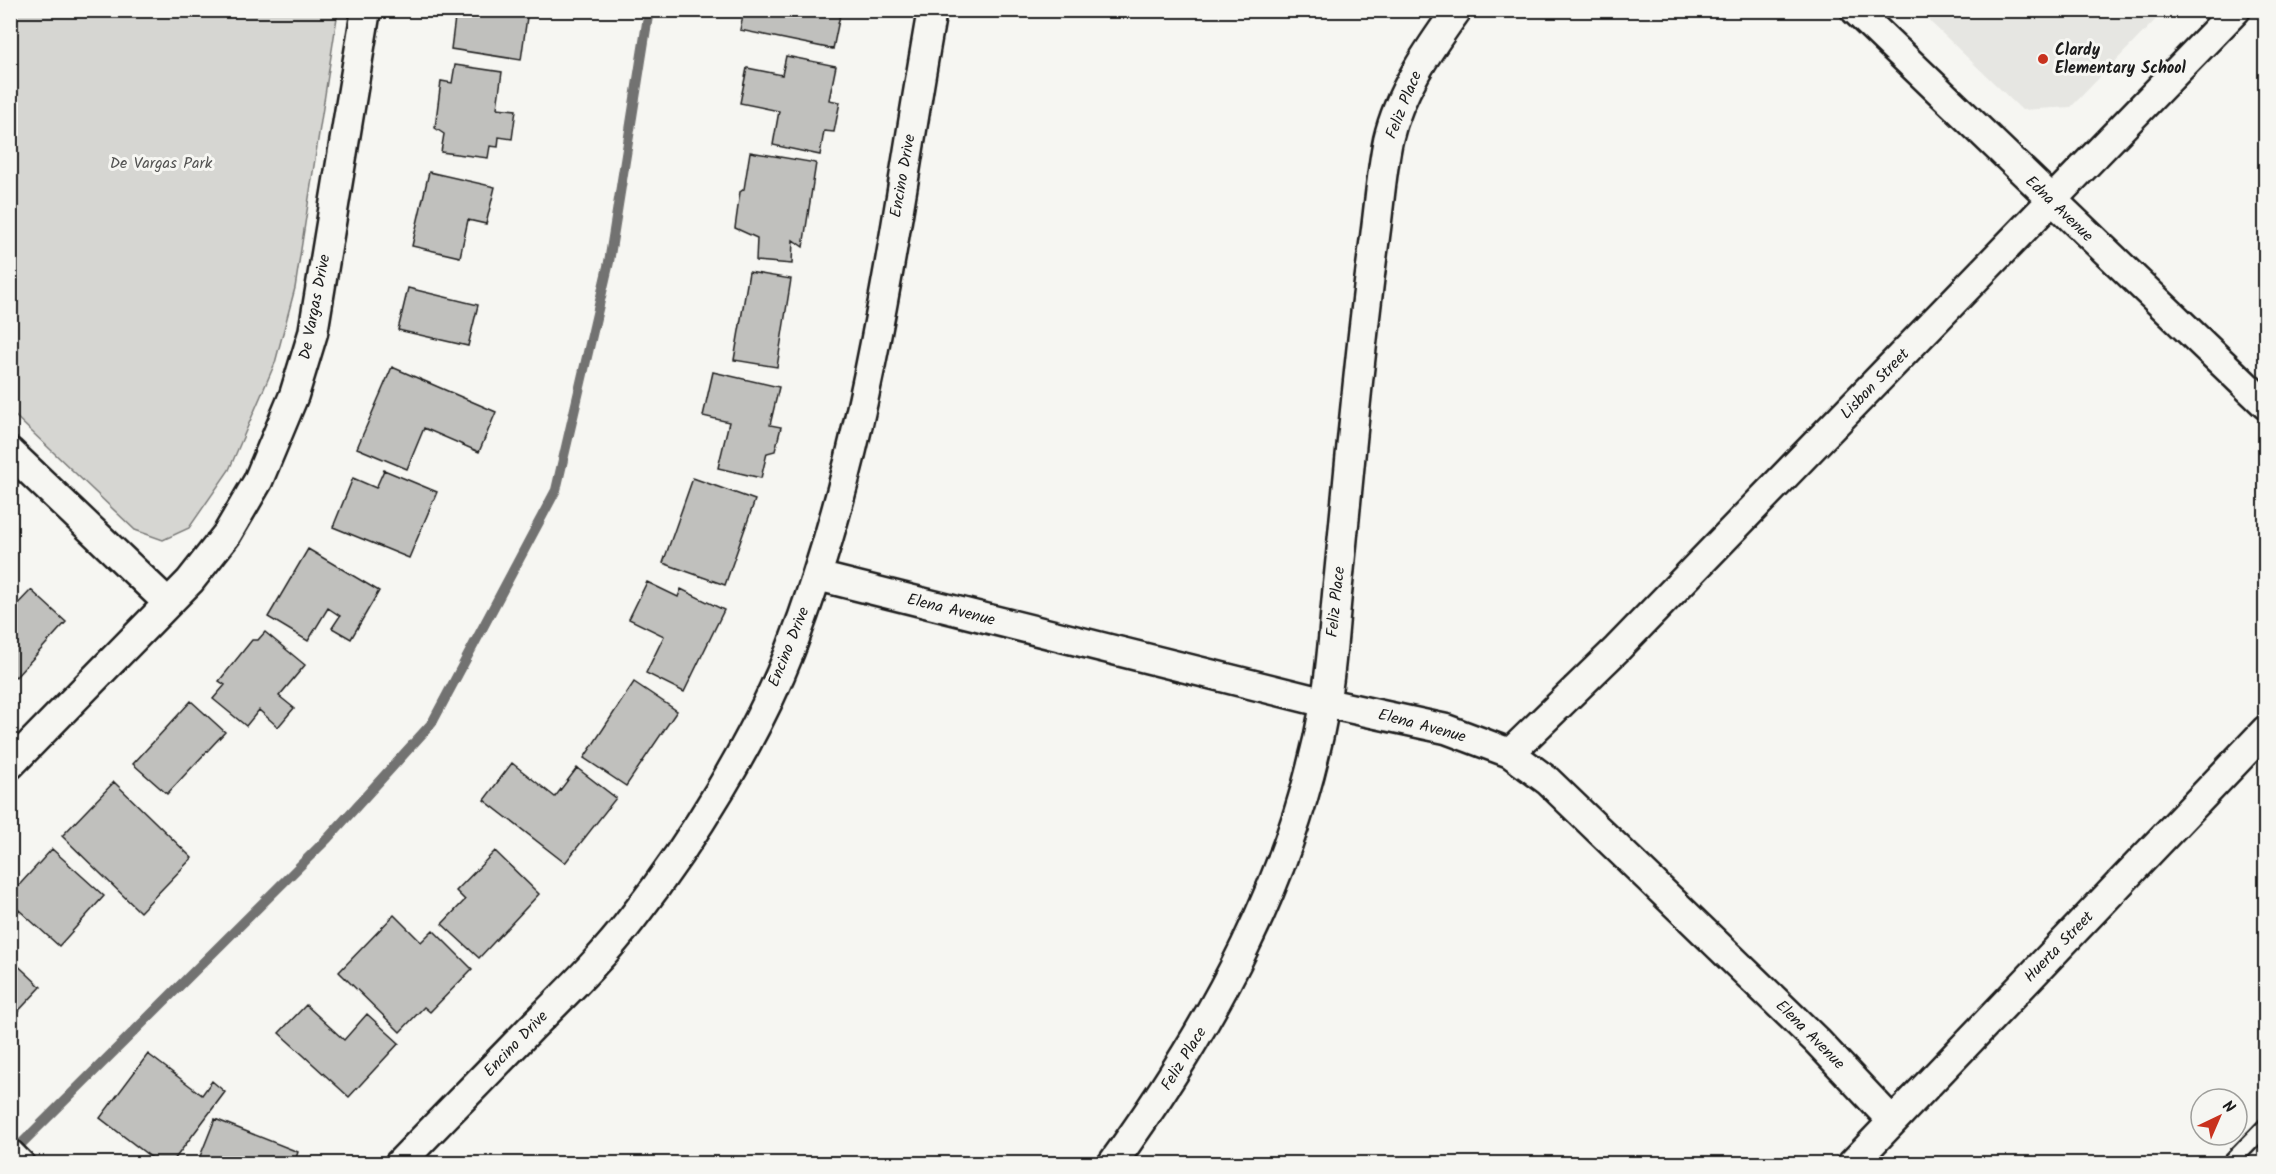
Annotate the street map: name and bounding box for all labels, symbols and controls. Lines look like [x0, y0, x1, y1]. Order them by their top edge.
place label: Clardy Elementary School [2055, 38, 2187, 81]
marker: Clardy Elementary School [2036, 52, 2050, 66]
street label: Feliz Place [1379, 67, 1429, 143]
street label: Encino Drive [883, 132, 923, 220]
park label: De Vargas Park [110, 151, 213, 176]
street label: Edna Avenue [2019, 170, 2099, 248]
street label: De Vargas Drive [293, 252, 337, 362]
street label: Lisbon Street [1835, 342, 1916, 425]
street label: Feliz Place [1320, 565, 1352, 639]
street label: Elena Avenue [904, 587, 998, 633]
street label: Encino Drive [762, 603, 816, 691]
street label: Elena Avenue [1375, 702, 1469, 750]
street label: Huerta Street [2018, 905, 2100, 989]
street label: Elena Avenue [1769, 994, 1851, 1076]
street label: Encino Drive [478, 1005, 554, 1083]
street label: Feliz Place [1155, 1022, 1213, 1096]
north arrow [2189, 1087, 2249, 1147]
text: N [2216, 1095, 2241, 1120]

